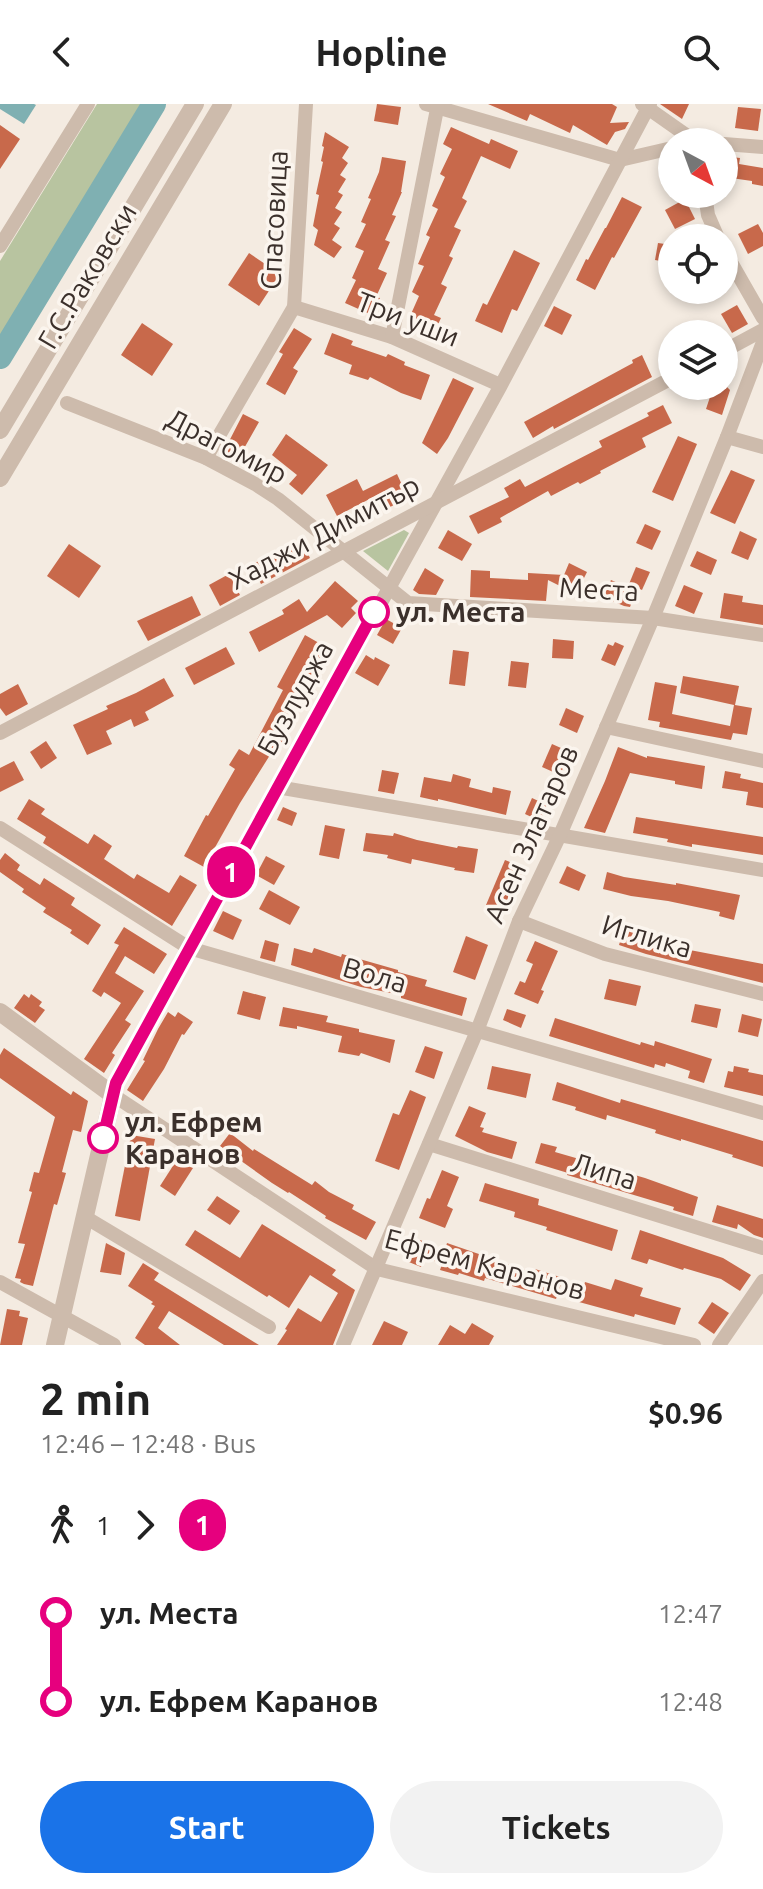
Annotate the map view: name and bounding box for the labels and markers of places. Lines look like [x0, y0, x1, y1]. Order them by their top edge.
place label: ул. Места [396, 596, 525, 627]
marker: ул. Места [359, 597, 389, 627]
place label: ул. Ефрем Каранов [125, 1106, 263, 1169]
marker: ул. Ефрем Каранов [88, 1123, 118, 1153]

